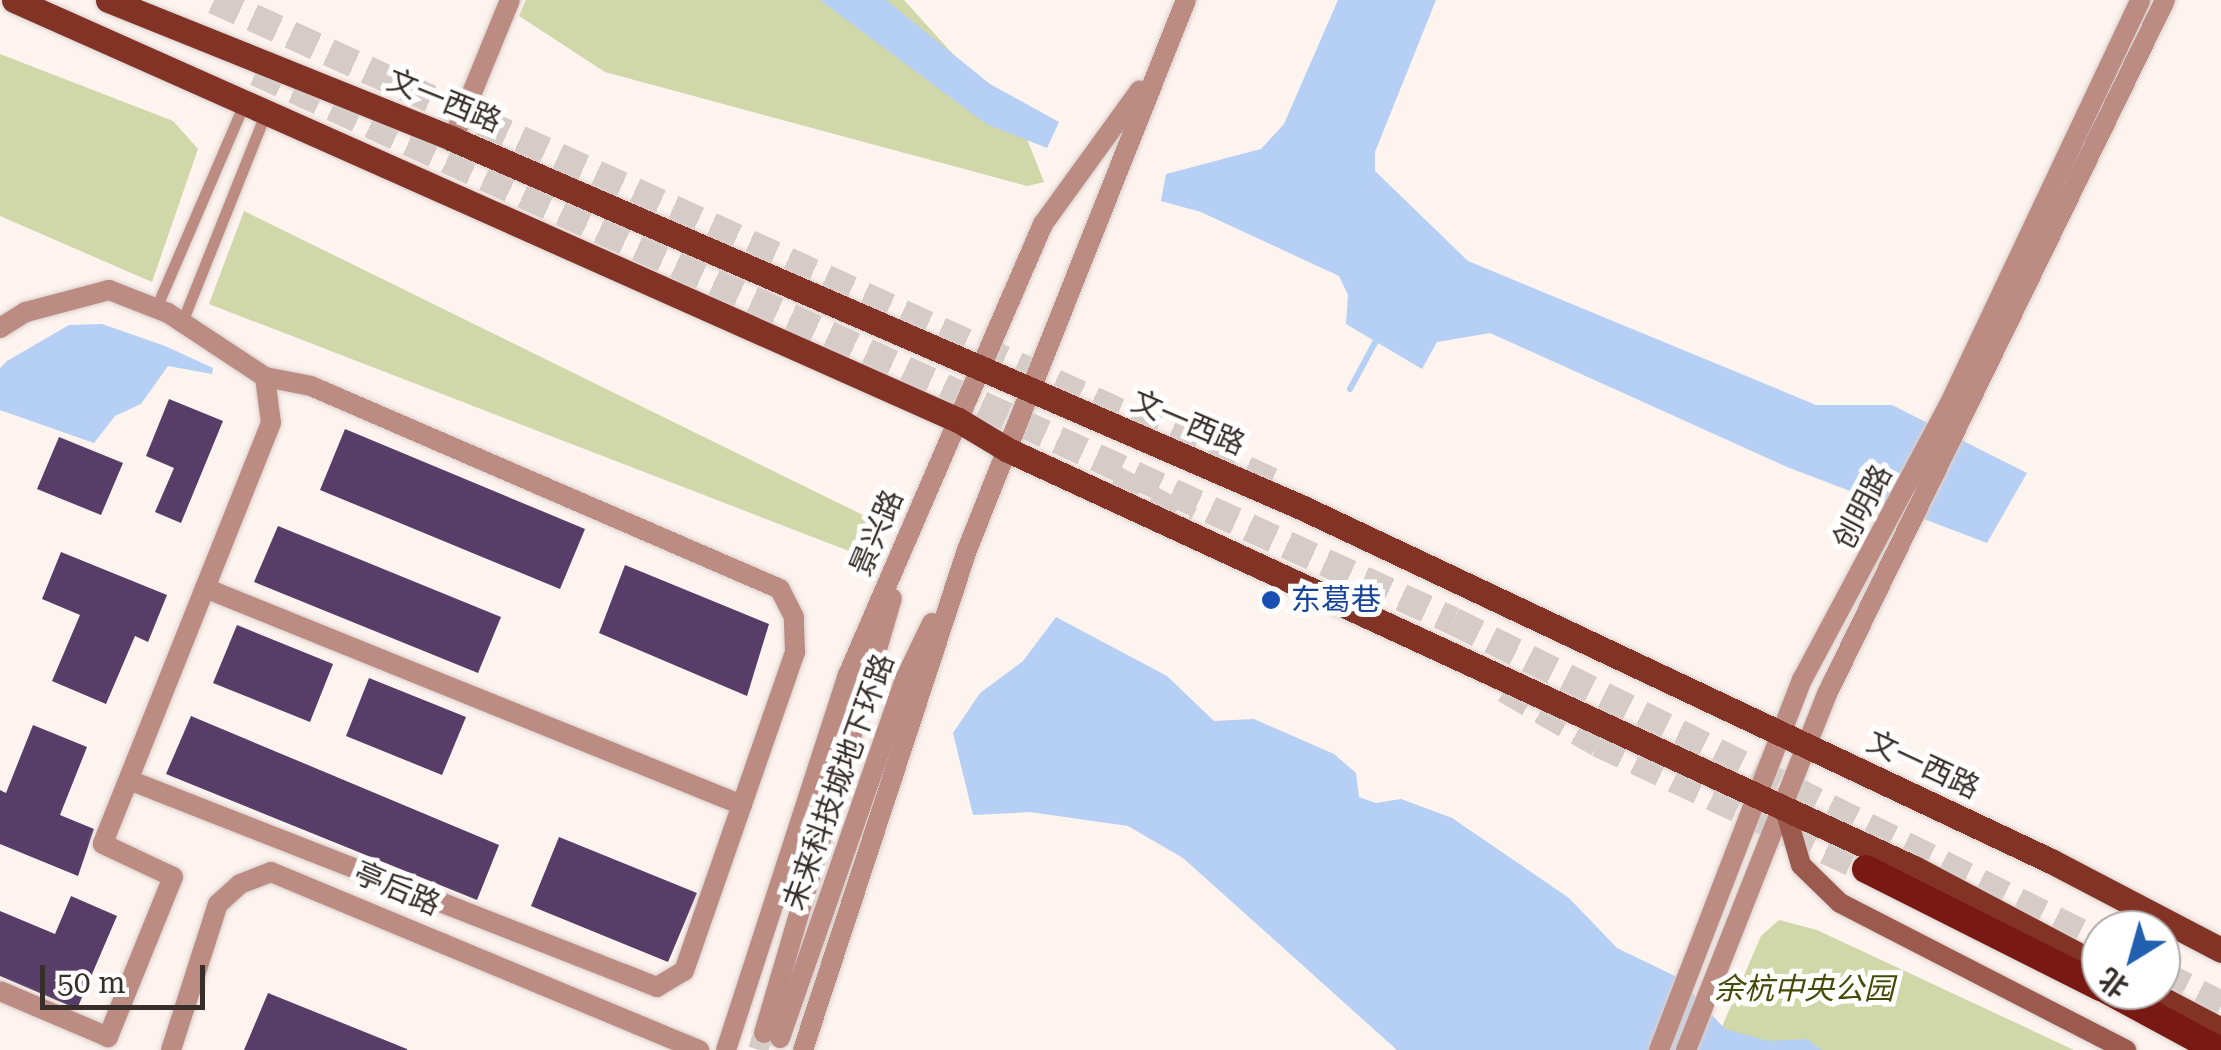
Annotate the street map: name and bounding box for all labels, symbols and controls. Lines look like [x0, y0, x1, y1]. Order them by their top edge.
street label: 文一西路 [382, 62, 506, 140]
street label: 文一西路 [1126, 383, 1250, 463]
street label: 创明路 [1826, 459, 1900, 555]
street label: 景兴路 [843, 485, 911, 581]
place label: 东葛巷 [1291, 582, 1381, 618]
marker: 东葛巷 [1260, 589, 1282, 611]
street label: 未来科技城地下环路 [776, 649, 902, 915]
street label: 文一西路 [1861, 723, 1985, 807]
street label: 亭后路 [349, 855, 445, 923]
north arrow [2081, 910, 2181, 1010]
scale bar [45, 945, 210, 1007]
text: 北 [2093, 961, 2135, 1004]
text: 50 m [57, 965, 126, 1000]
park label: 余杭中央公园 [1714, 971, 1894, 1007]

